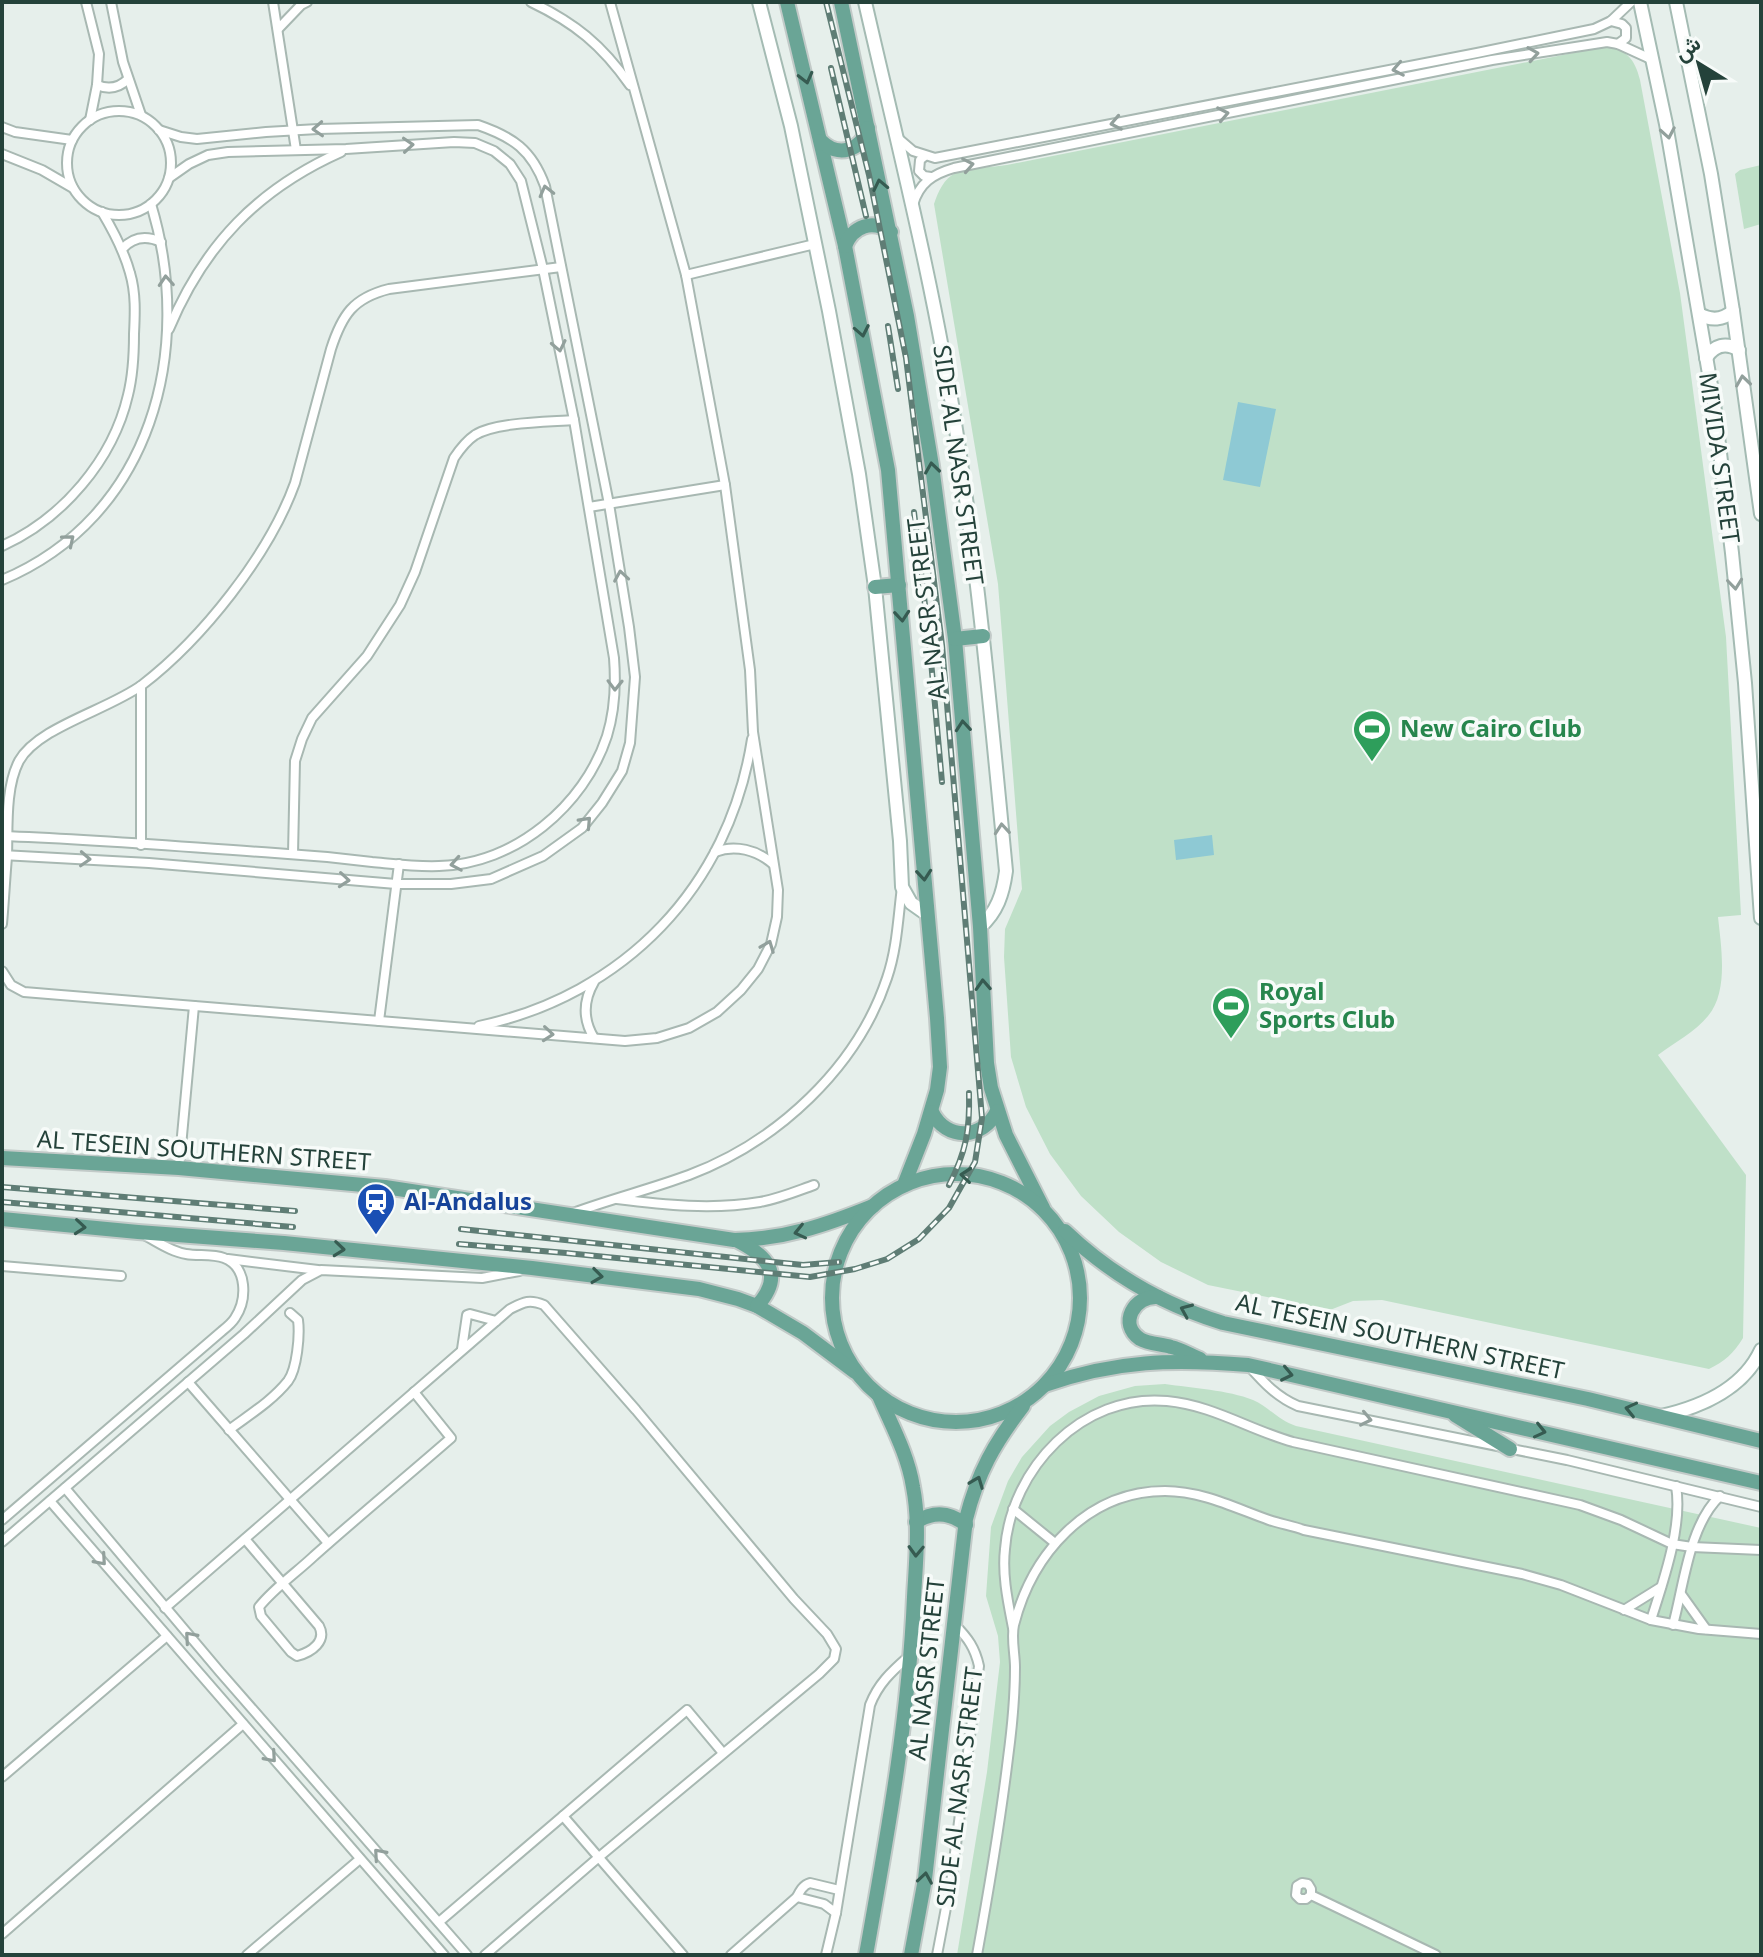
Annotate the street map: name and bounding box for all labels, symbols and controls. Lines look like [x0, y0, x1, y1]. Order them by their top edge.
north arrow [1659, 24, 1739, 104]
text: ش [1667, 27, 1706, 67]
one-way arrow [1526, 46, 1540, 63]
one-way arrow [1392, 59, 1405, 76]
one-way arrow [796, 70, 813, 84]
one-way arrow [1216, 106, 1229, 123]
one-way arrow [1109, 114, 1123, 131]
one-way arrow [311, 120, 324, 137]
one-way arrow [1658, 126, 1675, 140]
one-way arrow [402, 137, 415, 154]
one-way arrow [961, 158, 975, 175]
one-way arrow [872, 178, 889, 192]
one-way arrow [538, 184, 555, 198]
one-way arrow [158, 274, 175, 287]
one-way arrow [852, 325, 869, 338]
one-way arrow [550, 338, 567, 352]
street label: SIDE AL NASR STREET [926, 343, 993, 588]
street label: MIVIDA STREET [1692, 370, 1749, 546]
one-way arrow [1735, 374, 1752, 388]
one-way arrow [924, 461, 941, 475]
street label: AL NASR STREET [898, 515, 953, 702]
one-way arrow [59, 535, 74, 550]
one-way arrow [613, 569, 630, 583]
one-way arrow [1727, 578, 1744, 591]
one-way arrow [893, 610, 910, 623]
one-way arrow [606, 679, 624, 692]
sports icon: New Cairo Club [1351, 708, 1393, 763]
place label: New Cairo Club [1400, 711, 1582, 744]
one-way arrow [954, 719, 971, 732]
one-way arrow [576, 816, 591, 831]
one-way arrow [993, 822, 1010, 835]
one-way arrow [79, 851, 92, 868]
one-way arrow [450, 854, 463, 871]
one-way arrow [916, 869, 933, 882]
one-way arrow [338, 871, 351, 888]
one-way arrow [758, 940, 775, 954]
place label: Royal Sports Club [1259, 974, 1395, 1035]
one-way arrow [975, 978, 992, 991]
sports icon: Royal Sports Club [1210, 985, 1252, 1040]
one-way arrow [542, 1025, 555, 1042]
street label: AL TESEIN SOUTHERN STREET [36, 1121, 373, 1178]
one-way arrow [960, 1167, 973, 1184]
station icon: Al-Andalus [355, 1181, 397, 1236]
place label: Al-Andalus [404, 1184, 532, 1217]
one-way arrow [74, 1218, 87, 1235]
one-way arrow [793, 1223, 807, 1240]
one-way arrow [333, 1240, 346, 1257]
one-way arrow [590, 1267, 604, 1284]
street label: AL TESEIN SOUTHERN STREET [1233, 1285, 1568, 1387]
one-way arrow [1180, 1303, 1194, 1319]
one-way arrow [1279, 1365, 1293, 1382]
one-way arrow [1625, 1401, 1638, 1418]
one-way arrow [1358, 1410, 1372, 1427]
one-way arrow [1533, 1422, 1547, 1439]
one-way arrow [967, 1476, 984, 1490]
one-way arrow [907, 1545, 924, 1558]
one-way arrow [91, 1551, 106, 1566]
street label: AL NASR STREET [900, 1575, 952, 1762]
one-way arrow [185, 1631, 199, 1646]
street label: SIDE AL NASR STREET [927, 1664, 990, 1909]
one-way arrow [262, 1747, 276, 1762]
one-way arrow [374, 1848, 389, 1863]
one-way arrow [916, 1872, 933, 1885]

